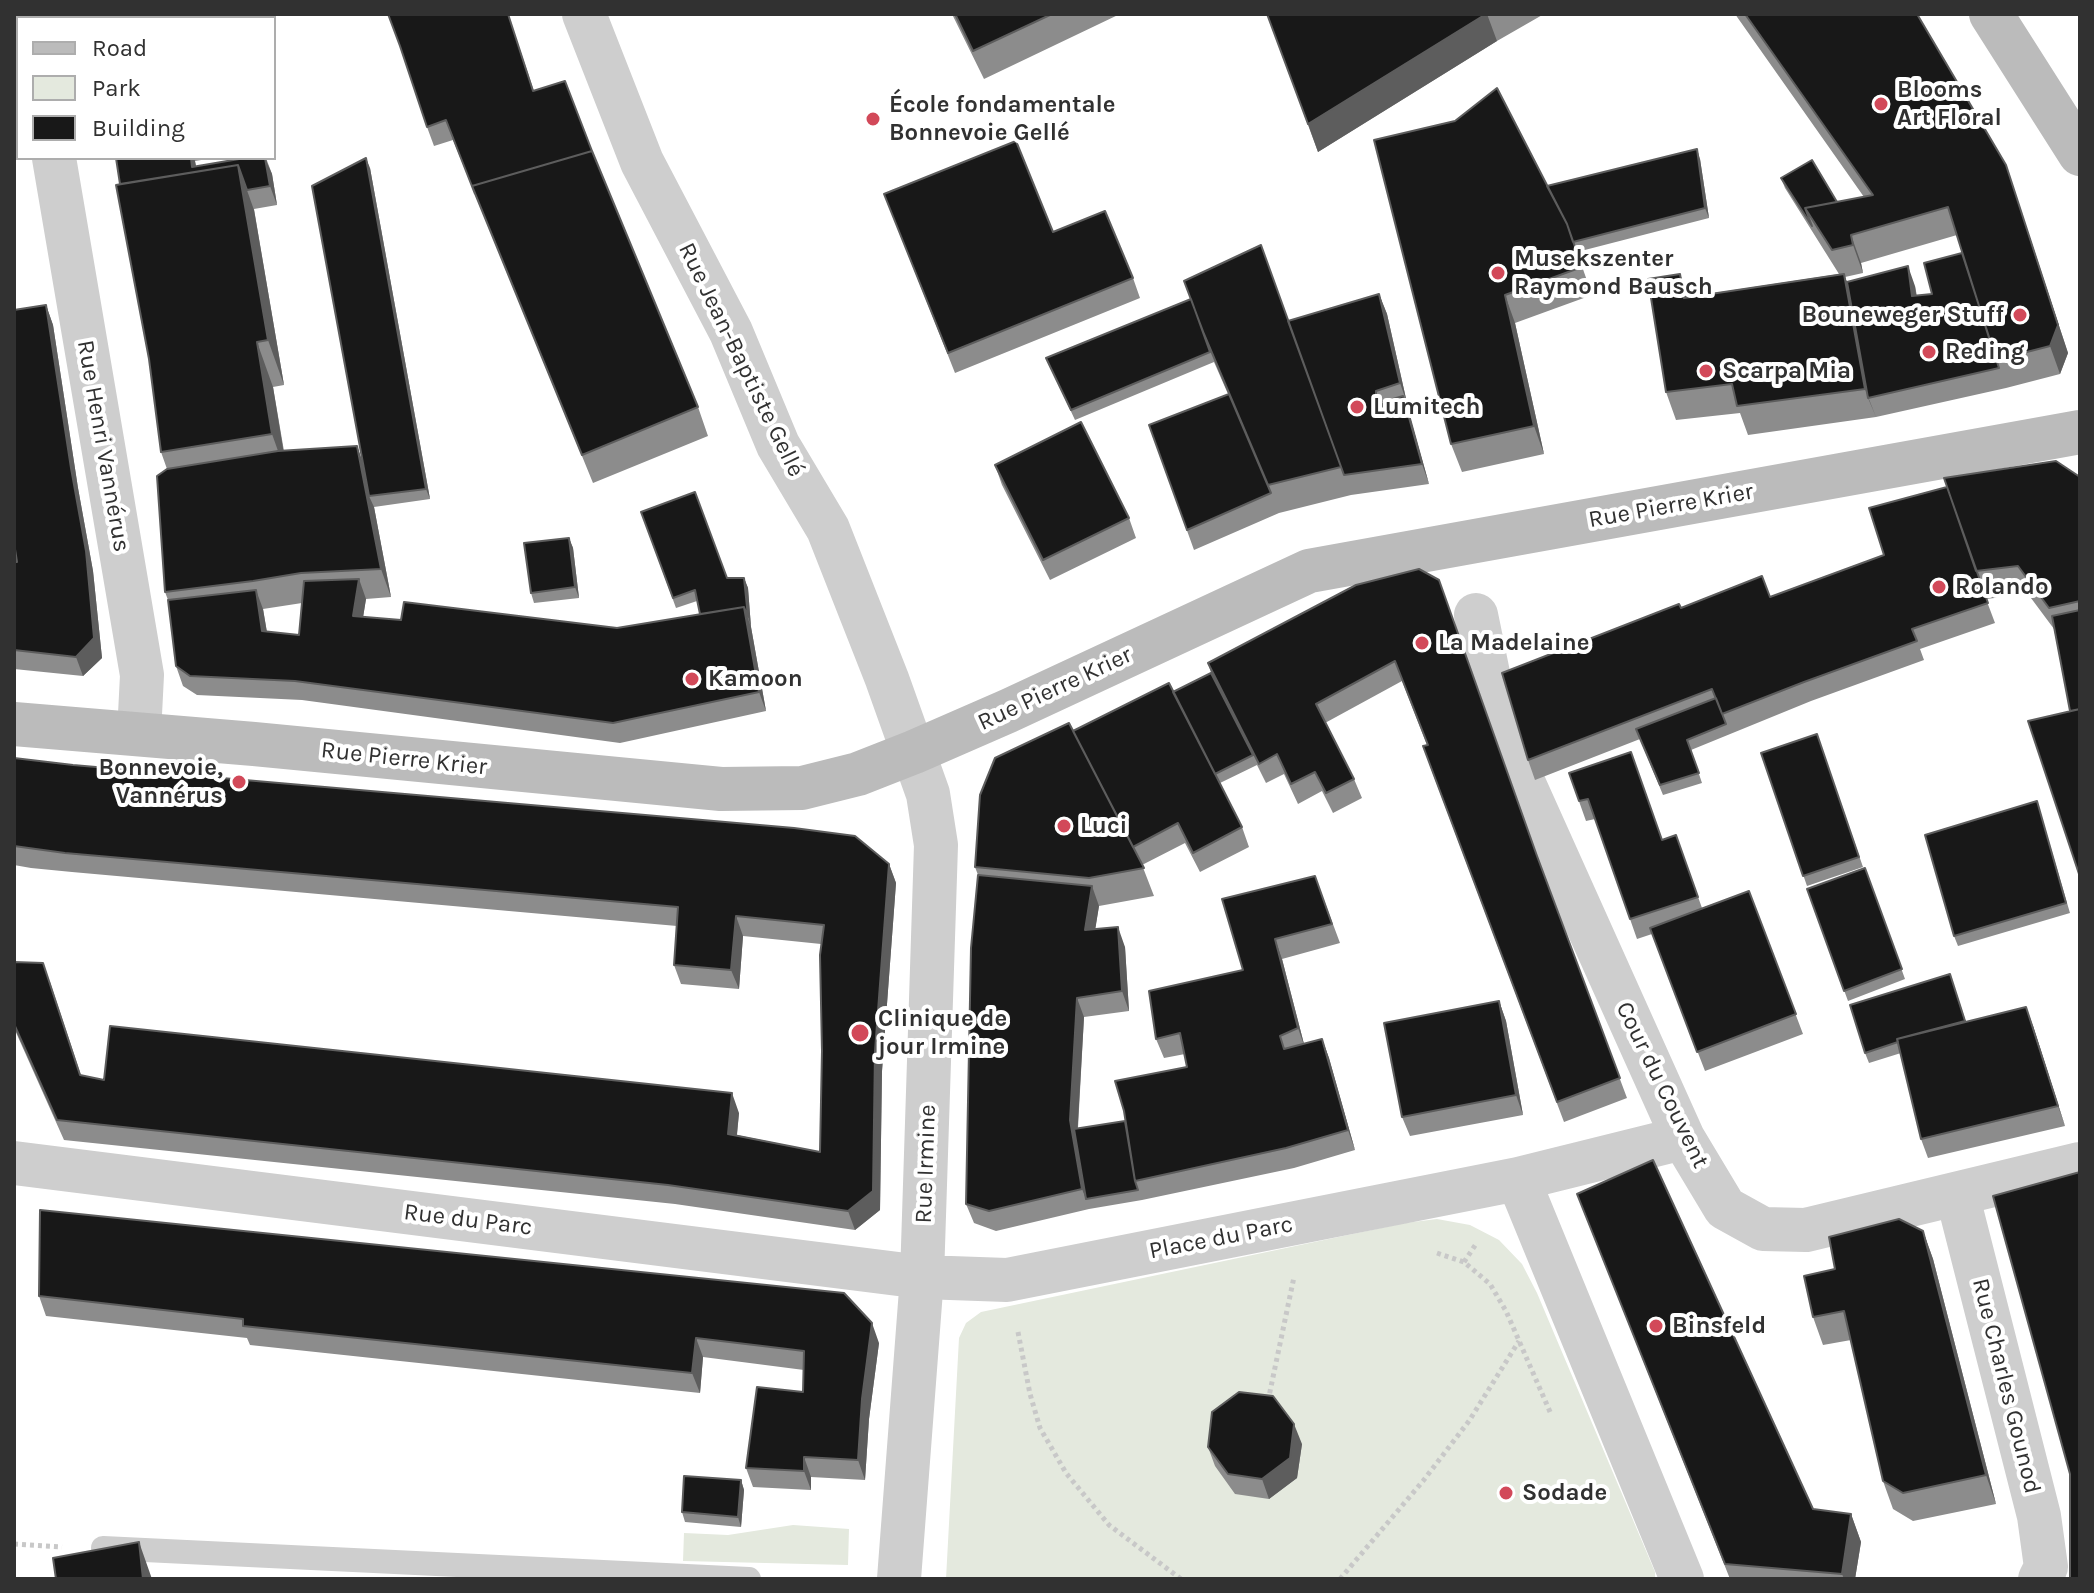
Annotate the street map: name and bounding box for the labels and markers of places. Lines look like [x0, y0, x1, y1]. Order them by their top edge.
place label: Blooms Art Floral [1897, 76, 2002, 132]
place label: École fondamentale Bonnevoie Gellé [889, 91, 1116, 147]
marker: Blooms Art Floral [1872, 95, 1890, 113]
marker: École fondamentale Bonnevoie Gellé [864, 110, 882, 128]
place label: Musekszenter Raymond Bausch [1514, 245, 1713, 301]
marker: Musekszenter Raymond Bausch [1489, 264, 1507, 282]
place label: Bouneweger Stuff [1802, 301, 2004, 329]
marker: Bouneweger Stuff [2011, 306, 2029, 324]
place label: Reding [1945, 338, 2025, 366]
marker: Reding [1920, 343, 1938, 361]
place label: Scarpa Mia [1722, 357, 1851, 385]
marker: Scarpa Mia [1697, 362, 1715, 380]
place label: Lumitech [1373, 393, 1480, 421]
marker: Lumitech [1348, 398, 1366, 416]
place label: Rolando [1955, 573, 2049, 601]
marker: Rolando [1930, 578, 1948, 596]
place label: La Madelaine [1438, 629, 1589, 657]
marker: La Madelaine [1413, 634, 1431, 652]
place label: Kamoon [708, 665, 803, 693]
marker: Kamoon [683, 670, 701, 688]
place label: Bonnevoie, Vannérus [99, 754, 223, 810]
marker: Bonnevoie, Vannérus [230, 773, 248, 791]
place label: Luci [1080, 812, 1127, 840]
marker: Luci [1055, 817, 1073, 835]
place label: Clinique de jour Irmine [878, 1005, 1007, 1061]
marker: Clinique de jour Irmine [849, 1022, 871, 1044]
place label: Binsfeld [1672, 1312, 1766, 1340]
marker: Binsfeld [1647, 1317, 1665, 1335]
place label: Sodade [1522, 1479, 1607, 1507]
marker: Sodade [1497, 1484, 1515, 1502]

